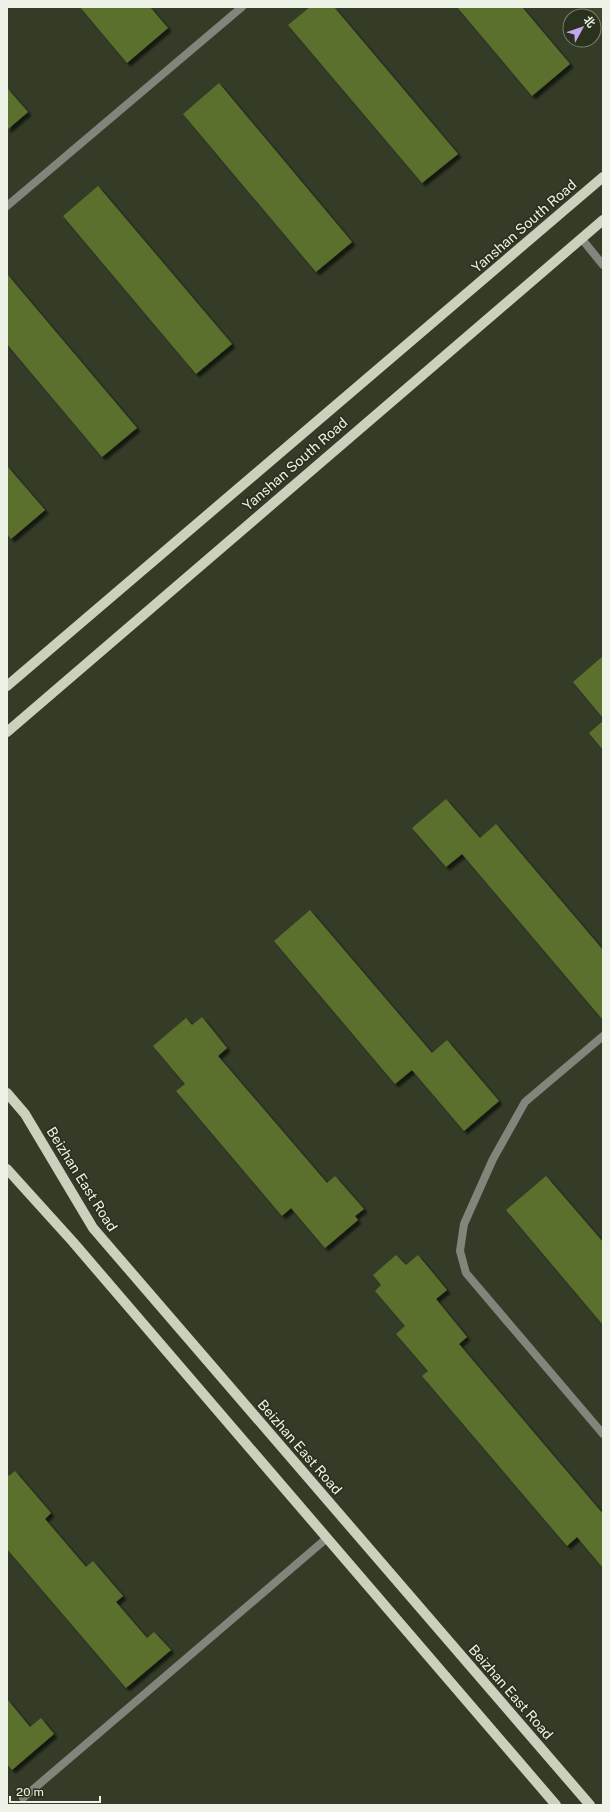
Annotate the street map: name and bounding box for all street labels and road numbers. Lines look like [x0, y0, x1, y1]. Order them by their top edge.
street label: Yanshan South Road [468, 176, 580, 276]
street label: Yanshan South Road [239, 414, 351, 514]
street label: Beizhan East Road [43, 1124, 121, 1234]
street label: Beizhan East Road [255, 1396, 345, 1498]
street label: Beizhan East Road [466, 1641, 556, 1743]

